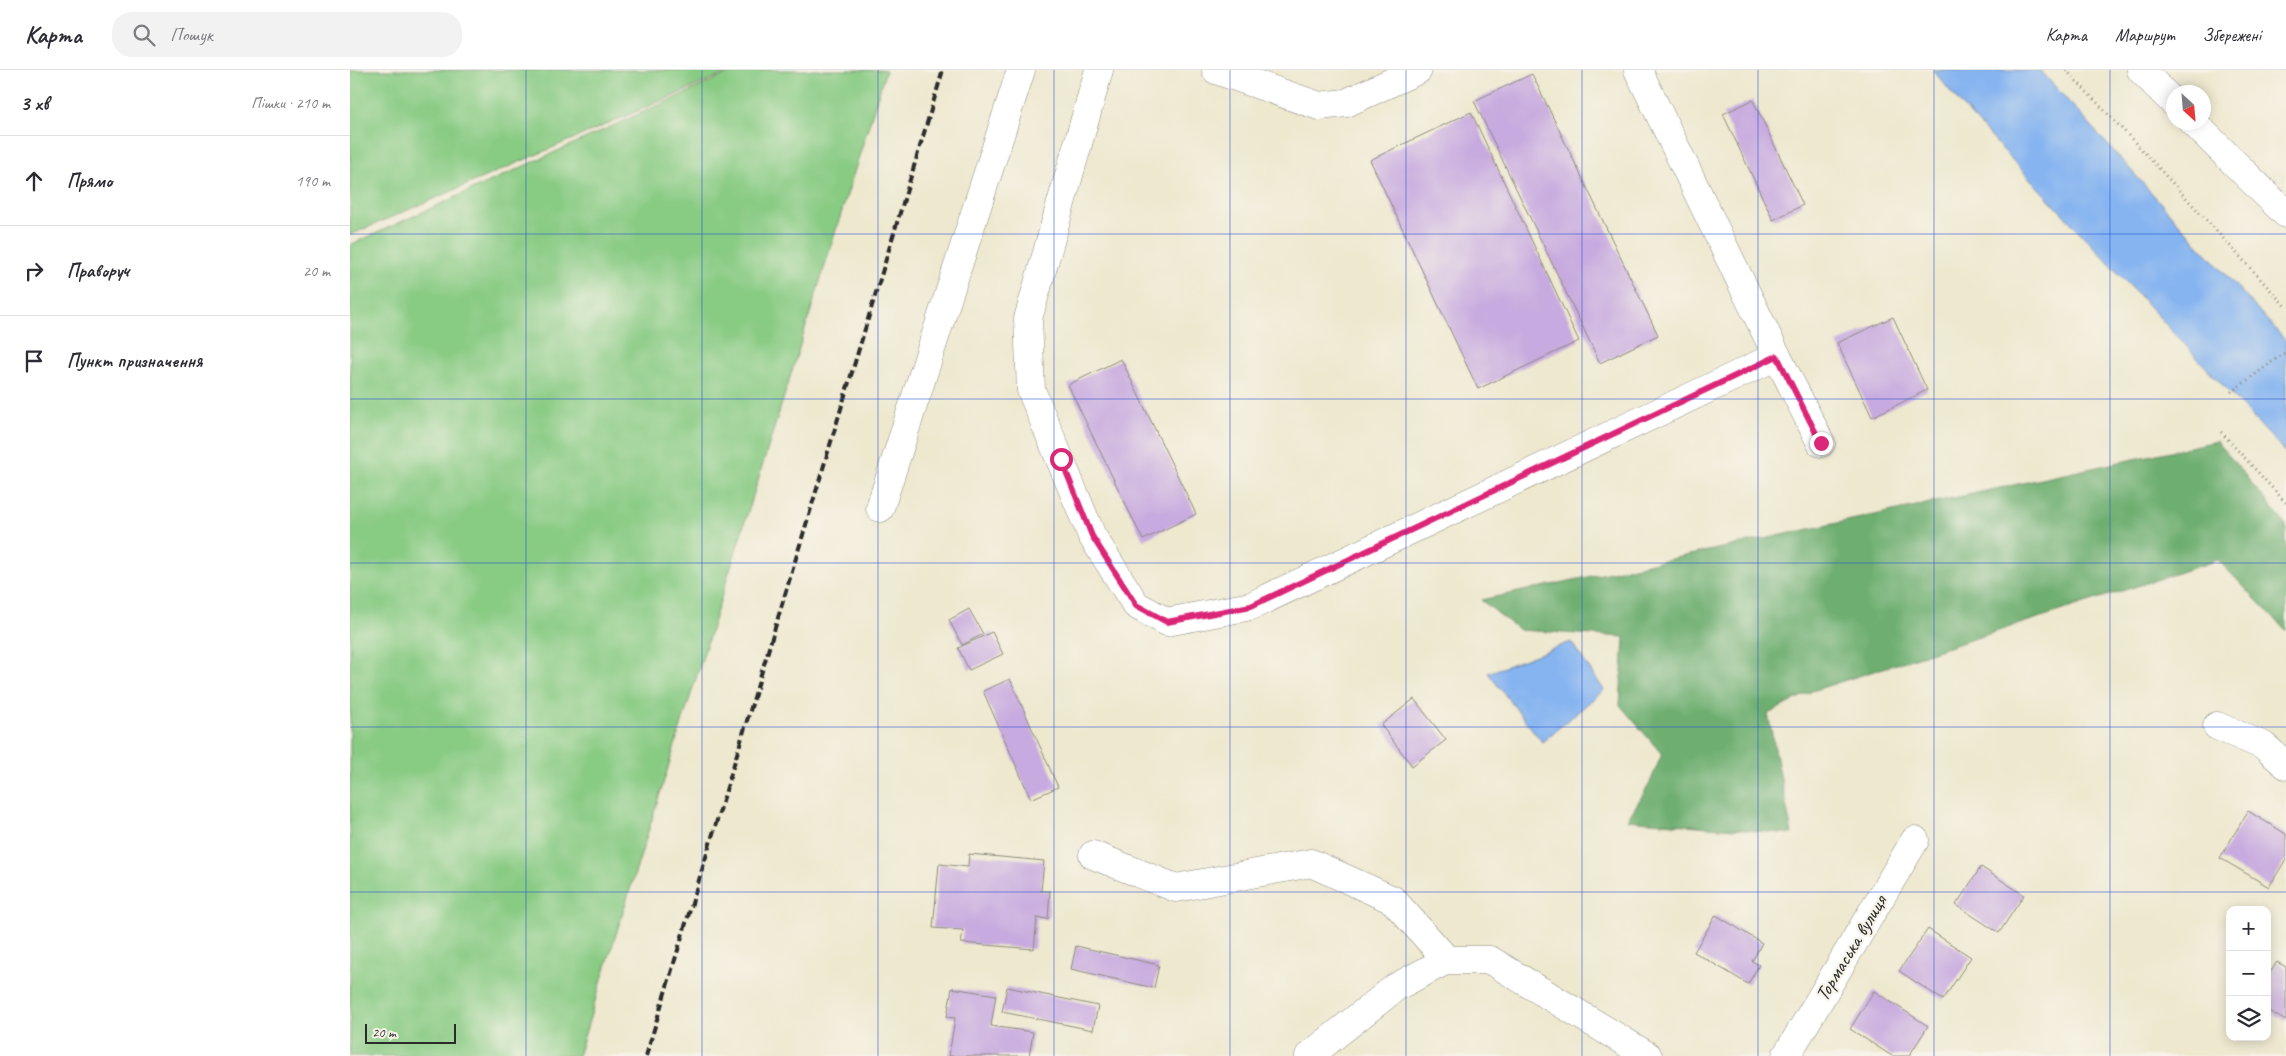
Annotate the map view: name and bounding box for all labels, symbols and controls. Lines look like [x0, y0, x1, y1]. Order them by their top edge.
search box [112, 12, 462, 57]
text: Карта [25, 20, 82, 50]
icon: search [130, 21, 158, 49]
text: Пошук [170, 23, 213, 47]
text: Карта [2046, 24, 2087, 46]
text: Маршрут [2115, 24, 2174, 46]
text: Збережені [2202, 24, 2261, 46]
north arrow [2166, 85, 2211, 130]
text: 3 хв [20, 90, 49, 116]
text: Пішки · 210 m [251, 93, 330, 113]
icon: ahead [20, 167, 48, 195]
text: Прямо [67, 169, 112, 193]
text: 190 m [296, 171, 330, 191]
icon: right [20, 257, 48, 285]
text: Праворуч [67, 259, 129, 283]
text: 20 m [303, 261, 330, 281]
icon: arrive [20, 347, 48, 375]
text: Пункт призначення [67, 349, 202, 373]
route end [1810, 432, 1833, 455]
route start [1050, 448, 1073, 471]
street label: Тормаська вулиця [1810, 889, 1893, 1005]
map controls [2226, 906, 2271, 1041]
button: + [2226, 906, 2271, 951]
button: − [2226, 951, 2271, 996]
button: layers [2226, 996, 2271, 1041]
scale bar [365, 1021, 456, 1044]
text: 20 m [372, 1024, 396, 1041]

